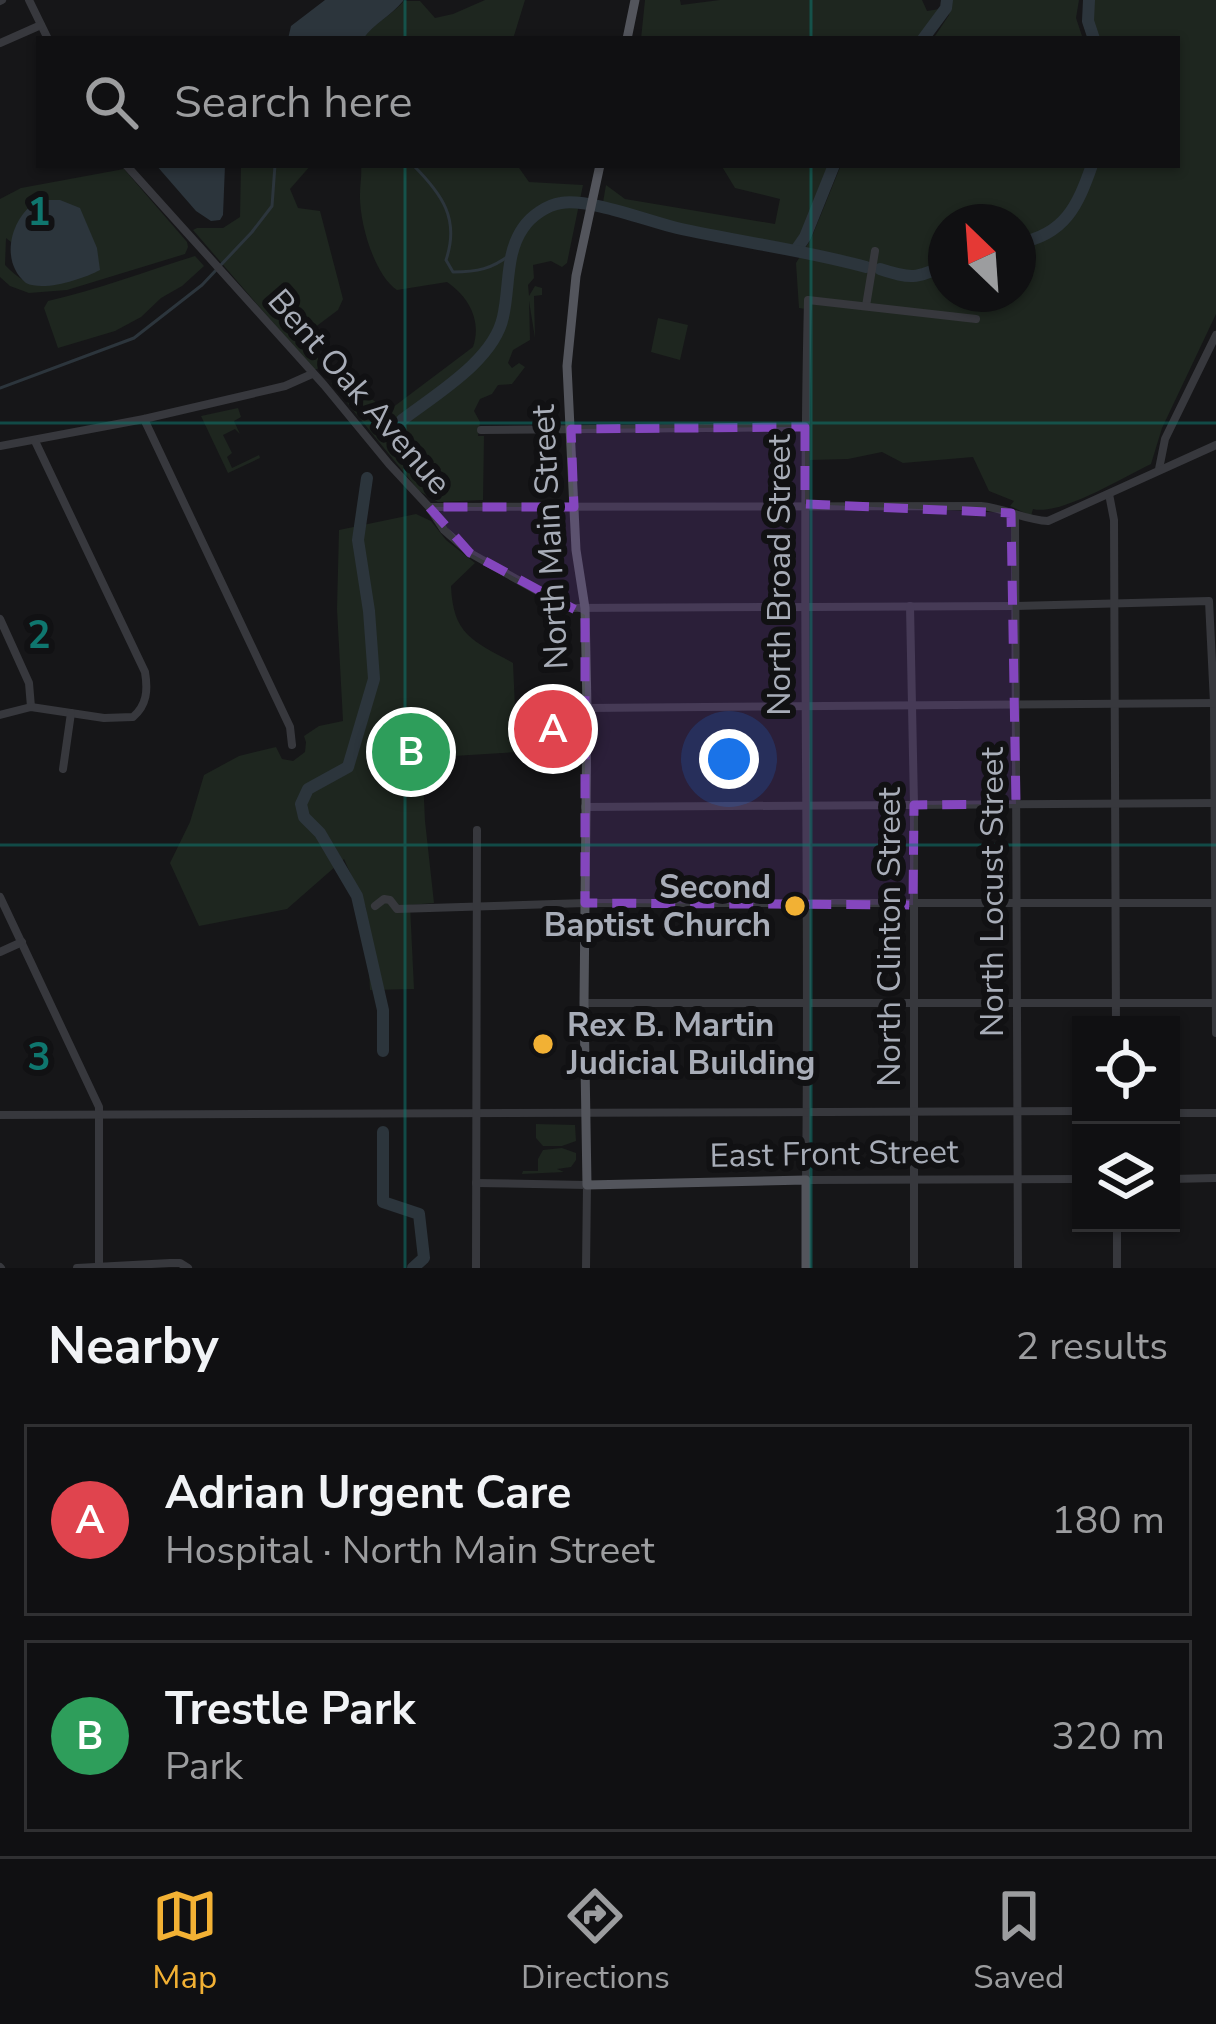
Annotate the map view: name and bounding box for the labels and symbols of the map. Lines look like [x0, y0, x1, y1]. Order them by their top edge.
text: 1 [27, 186, 51, 239]
north arrow [928, 204, 1036, 312]
street label: Bent Oak Avenue [257, 280, 461, 504]
street label: North Main Street [521, 403, 579, 670]
street label: North Broad Street [757, 434, 802, 716]
text: 2 [27, 609, 51, 662]
pin: A [514, 684, 592, 774]
pin: B [372, 707, 450, 797]
your location [699, 729, 759, 789]
street label: North Locust Street [970, 747, 1015, 1037]
street label: North Clinton Street [867, 787, 912, 1087]
place label: Second Baptist Church [544, 865, 771, 948]
marker: Second Baptist Church [782, 893, 808, 919]
place label: Rex B. Martin Judicial Building [566, 1003, 816, 1086]
text: 3 [27, 1031, 51, 1084]
marker: Rex B. Martin Judicial Building [530, 1031, 556, 1057]
street label: East Front Street [709, 1129, 959, 1179]

